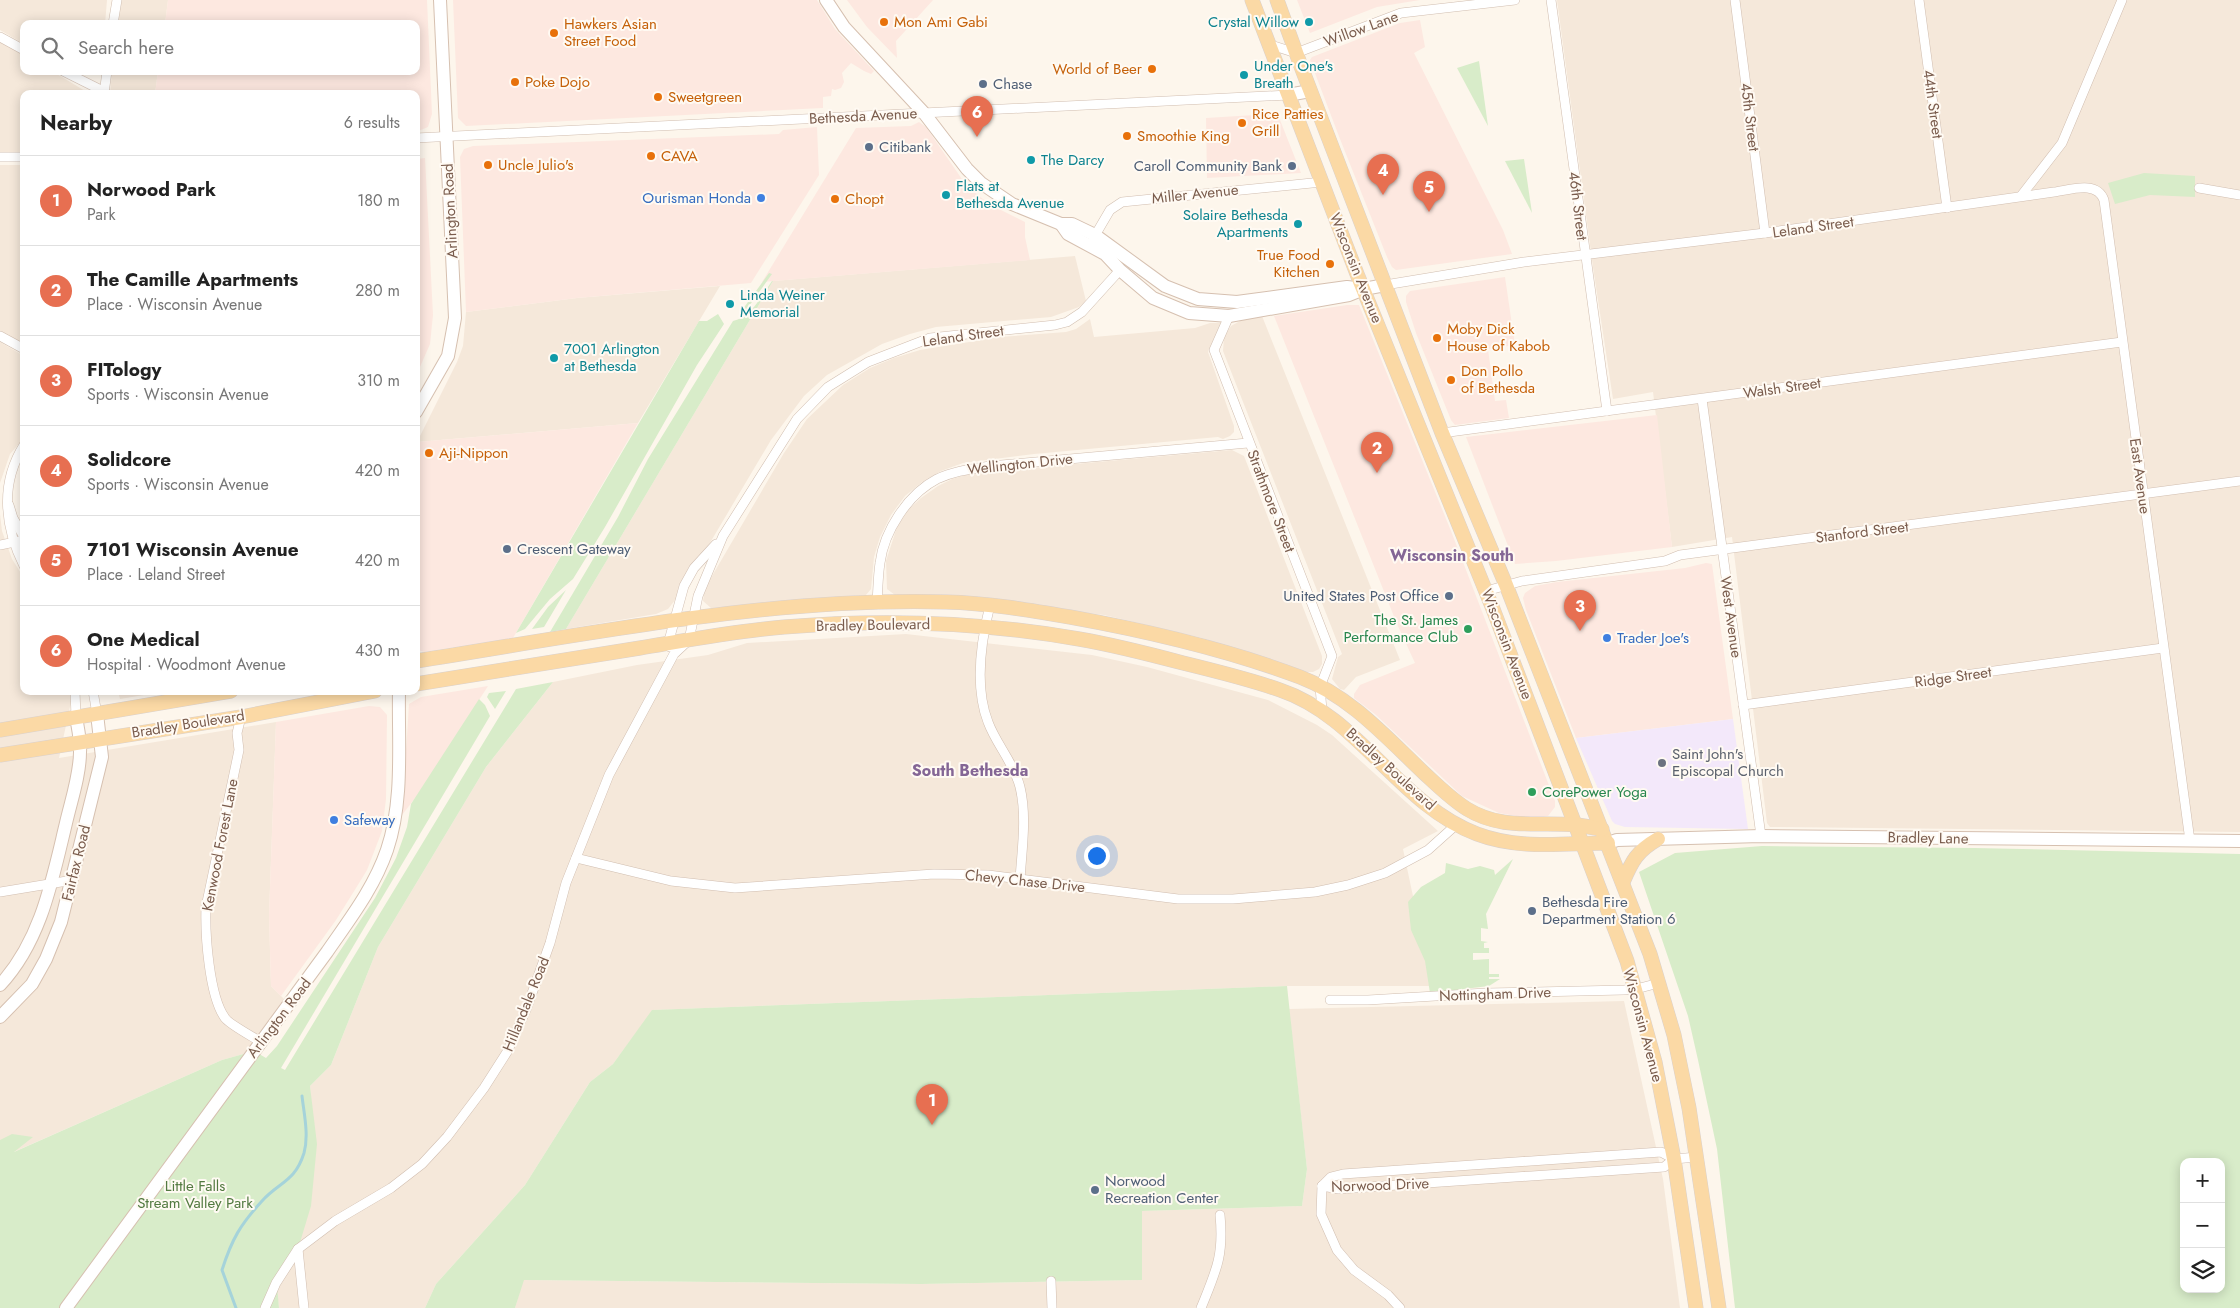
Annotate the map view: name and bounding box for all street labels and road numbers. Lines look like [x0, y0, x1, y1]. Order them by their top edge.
street label: Willow Lane [1321, 5, 1402, 53]
street label: 44th Street [1917, 68, 1949, 140]
street label: 45th Street [1735, 81, 1765, 153]
street label: Bethesda Avenue [808, 102, 918, 130]
street label: Arlington Road [437, 163, 463, 259]
street label: 46th Street [1563, 170, 1593, 242]
street label: Miller Avenue [1151, 178, 1240, 209]
street label: Wisconsin Avenue [1324, 210, 1388, 327]
street label: Leland Street [1771, 210, 1855, 244]
street label: Leland Street [921, 319, 1005, 353]
street label: Walsh Street [1742, 372, 1823, 404]
street label: East Avenue [2124, 437, 2156, 516]
street label: Strathmore Street [1241, 446, 1301, 556]
street label: Wellington Drive [966, 447, 1074, 480]
street label: Stanford Street [1814, 515, 1910, 549]
street label: West Avenue [1714, 575, 1748, 660]
street label: Wisconsin Avenue [1476, 585, 1538, 703]
street label: Bradley Boulevard [816, 613, 930, 637]
street label: Ridge Street [1913, 661, 1993, 693]
street label: Bradley Boulevard [130, 704, 246, 744]
street label: Bradley Boulevard [1341, 723, 1441, 815]
street label: Kenwood Forest Lane [196, 777, 244, 913]
street label: Fairfax Road [56, 823, 96, 903]
street label: Bradley Lane [1887, 826, 1969, 850]
street label: Chevy Chase Drive [964, 864, 1086, 898]
street label: Hillandale Road [497, 953, 555, 1055]
street label: Wisconsin Avenue [1617, 966, 1669, 1085]
street label: Arlington Road [242, 973, 316, 1063]
street label: Nottingham Drive [1439, 981, 1552, 1007]
street label: Norwood Drive [1331, 1172, 1430, 1198]

